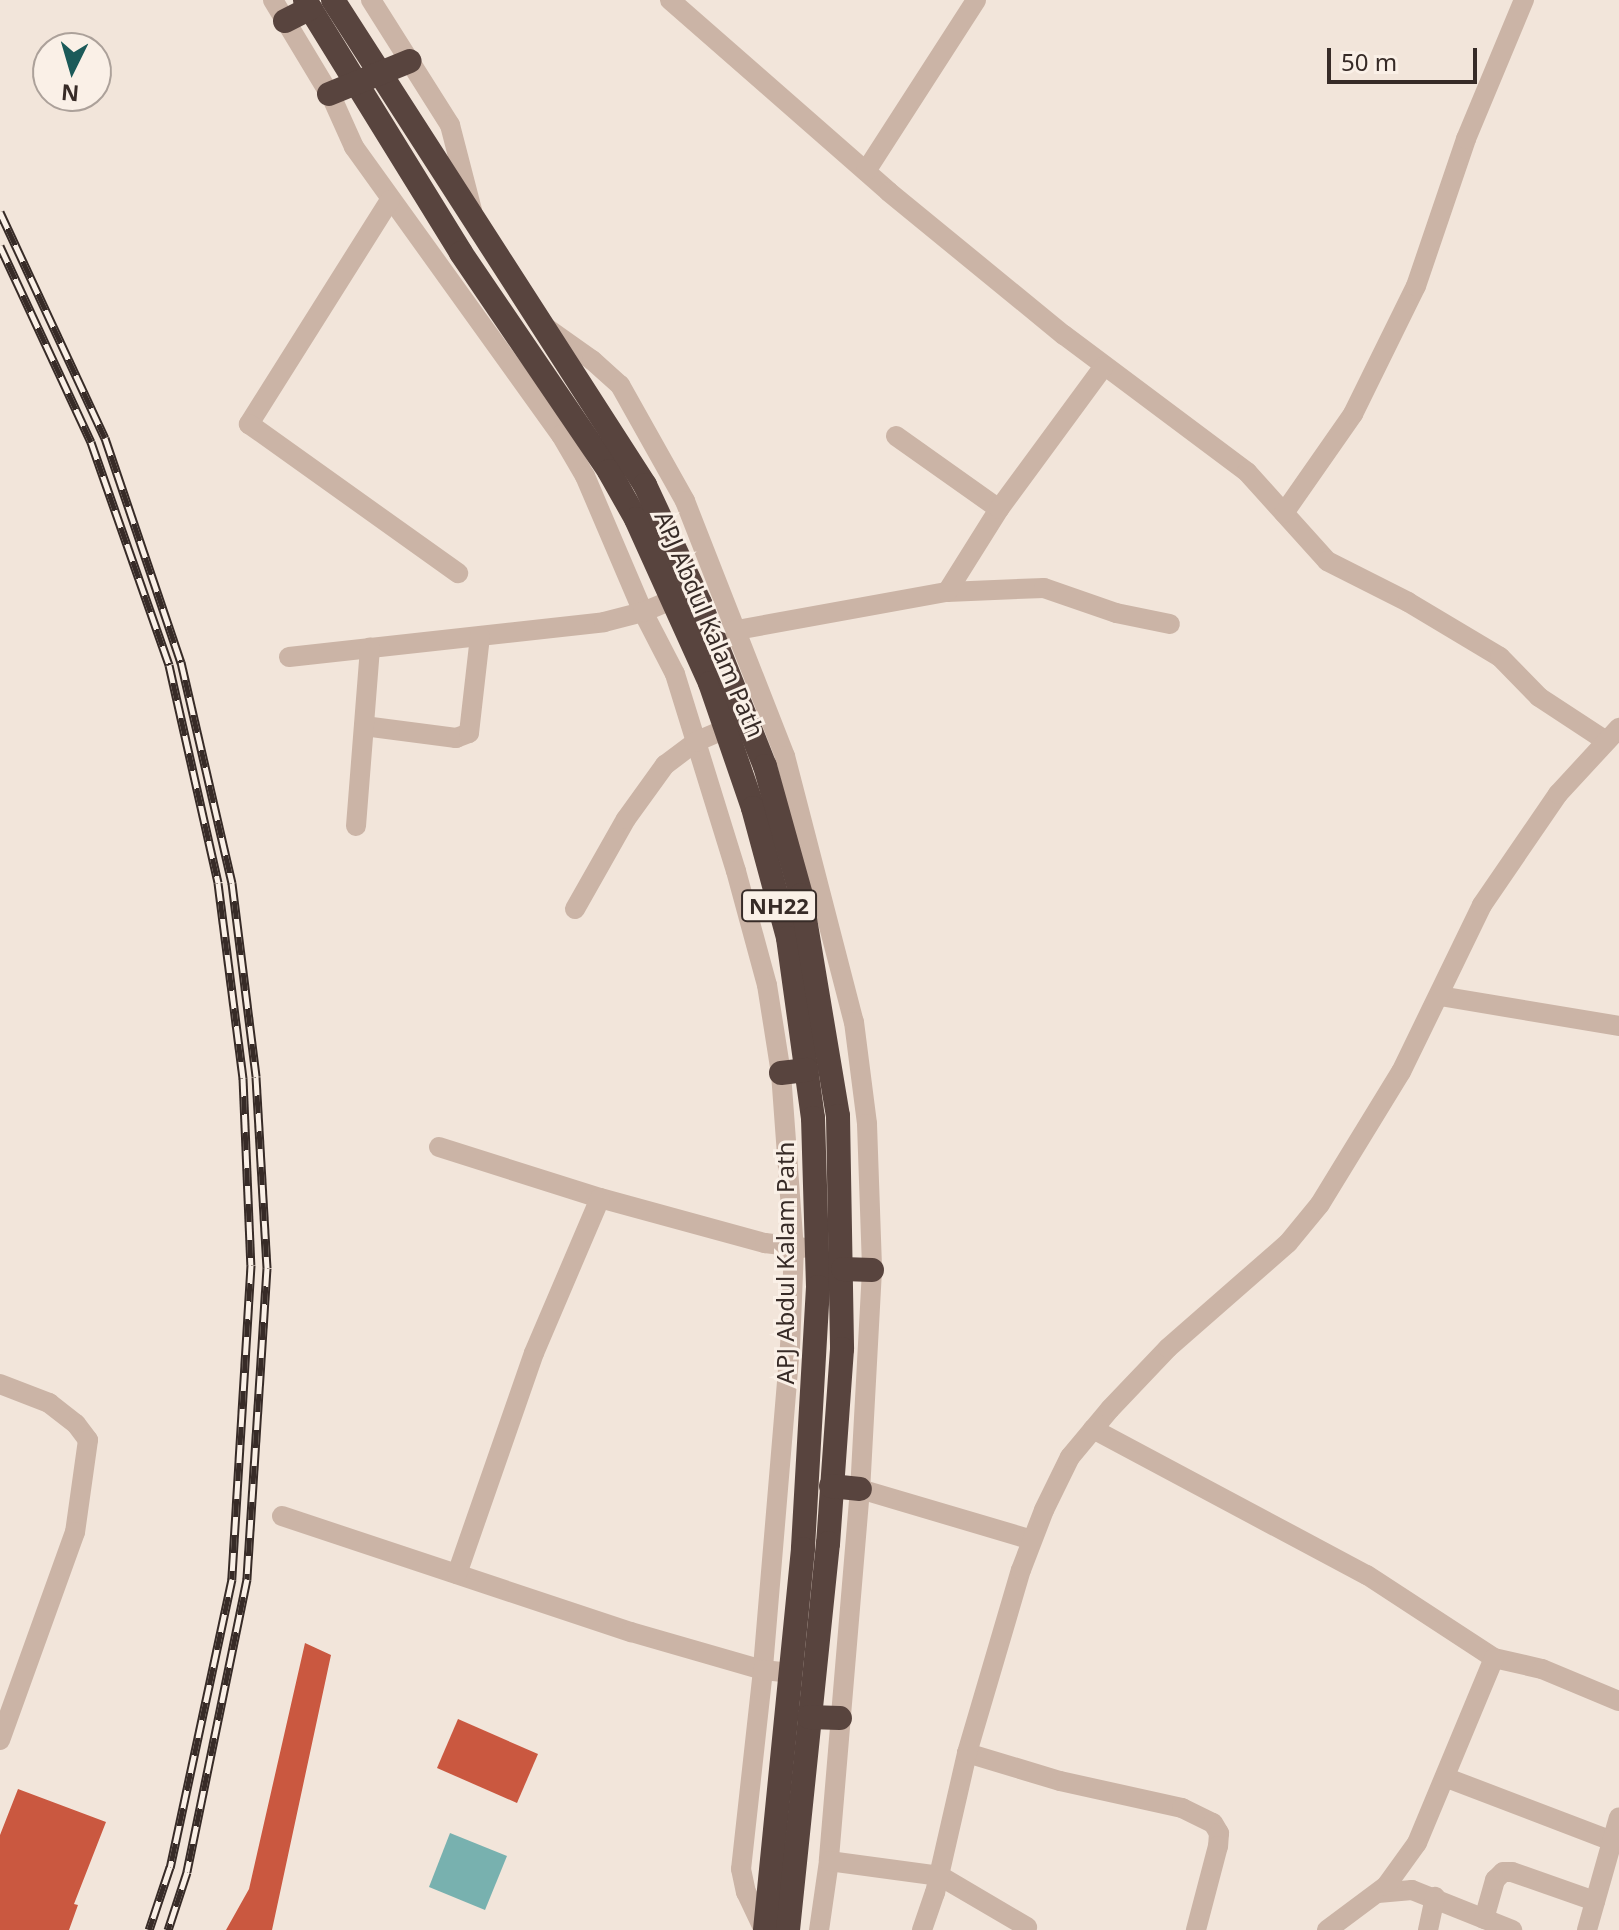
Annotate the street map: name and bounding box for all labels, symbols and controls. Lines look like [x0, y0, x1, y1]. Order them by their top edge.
north arrow [32, 32, 112, 112]
scale bar [1331, 32, 1481, 82]
text: 50 m [1341, 45, 1397, 78]
text: N [60, 78, 80, 110]
street label: APJ Abdul Kalam Path [649, 507, 771, 741]
road number: NH22 [741, 888, 817, 924]
street label: APJ Abdul Kalam Path [771, 1142, 799, 1384]

